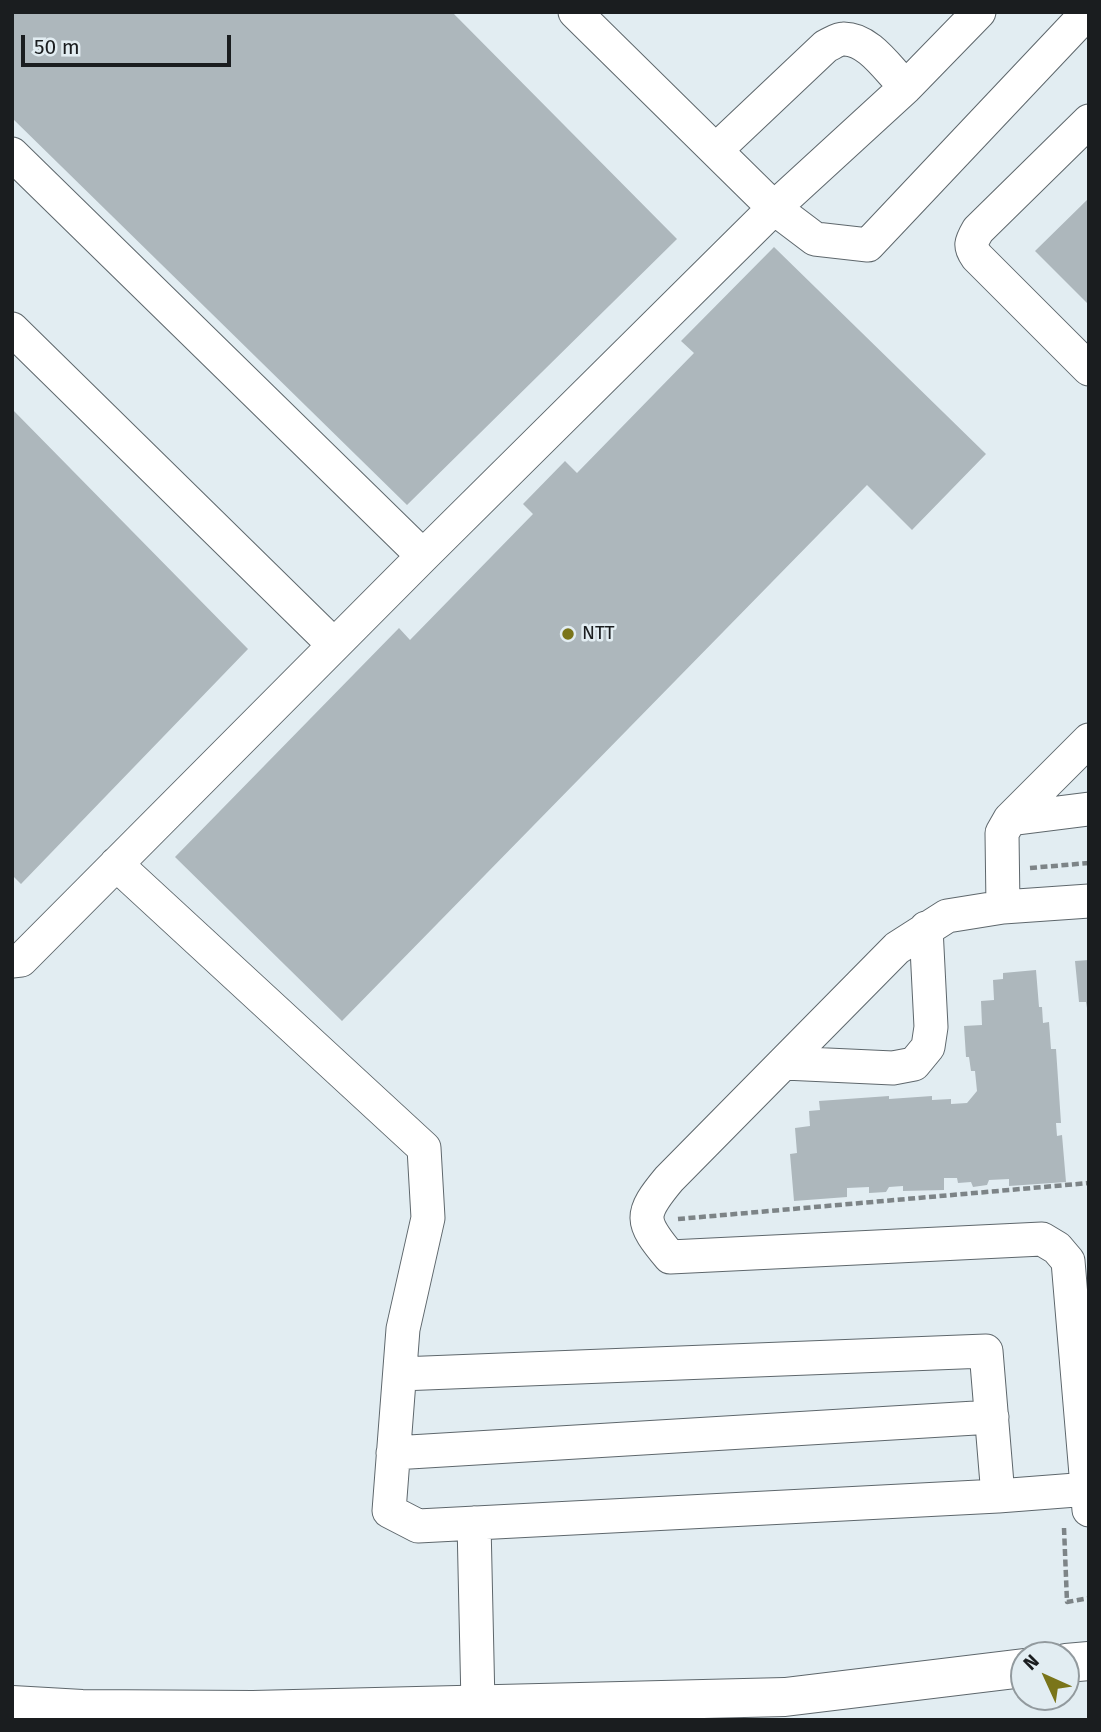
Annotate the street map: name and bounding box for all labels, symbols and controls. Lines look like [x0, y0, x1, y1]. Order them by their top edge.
scale bar [24, 21, 234, 65]
text: 50 m [34, 34, 80, 60]
place label: NTT [582, 623, 615, 645]
marker: NTT [560, 626, 576, 642]
north arrow [1010, 1641, 1080, 1711]
text: N [1019, 1650, 1044, 1675]

